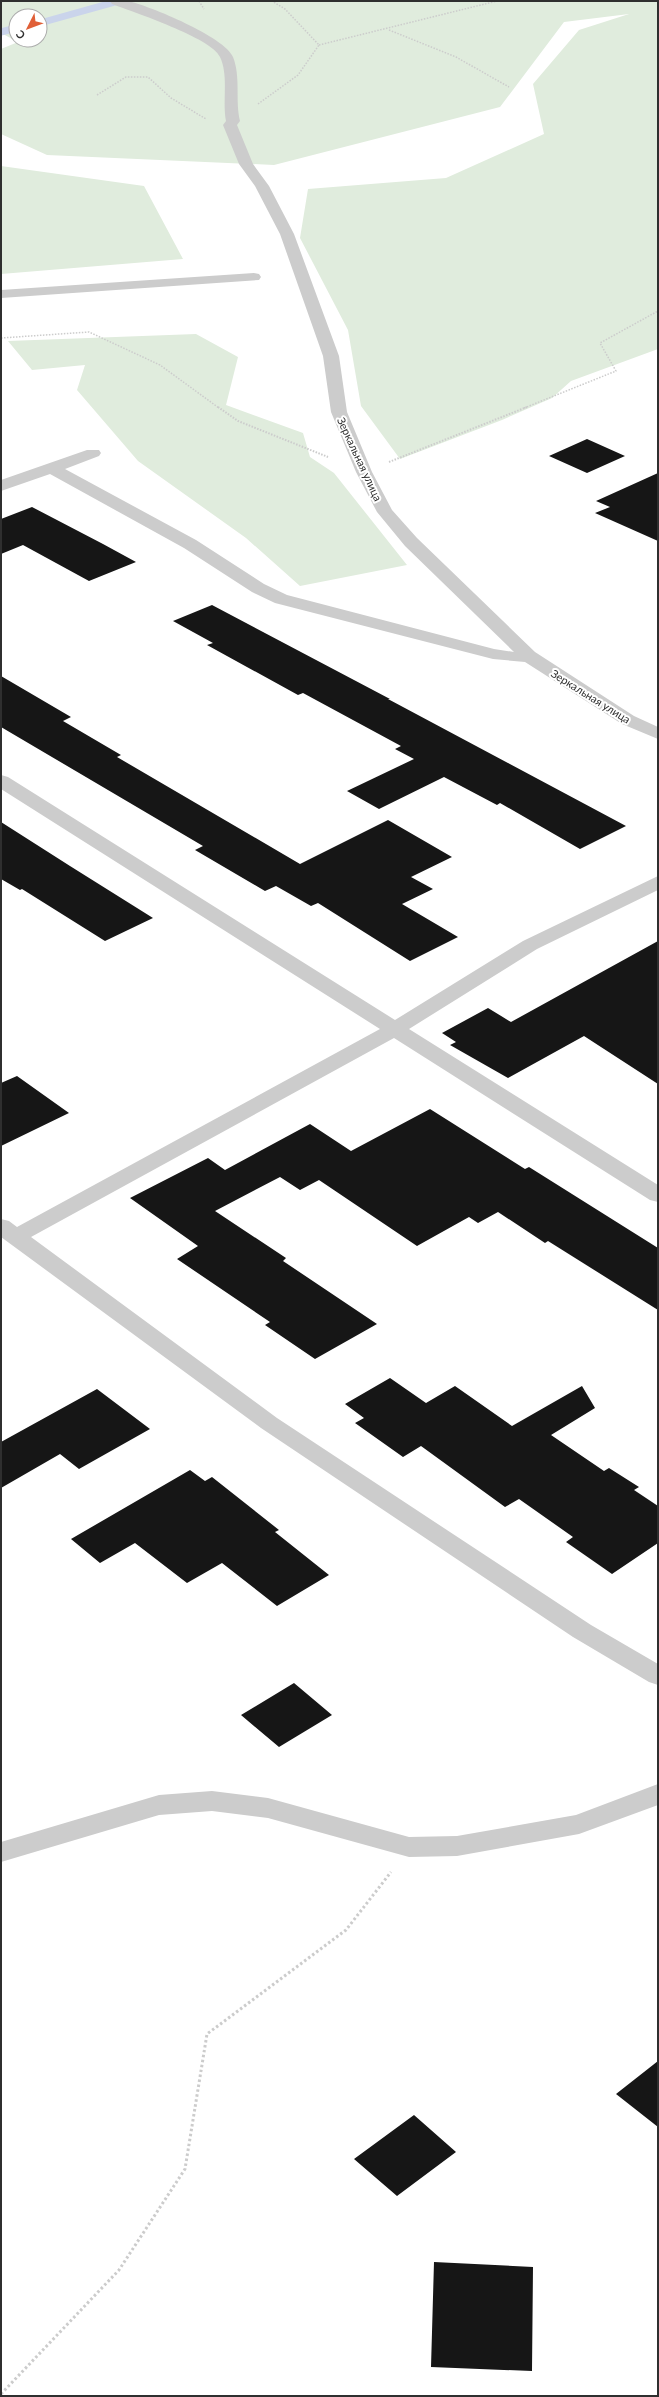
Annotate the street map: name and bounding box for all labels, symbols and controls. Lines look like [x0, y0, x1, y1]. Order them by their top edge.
north arrow [8, 8, 48, 48]
text: С [12, 27, 27, 42]
street label: Зеркальная улица [335, 415, 385, 503]
street label: Зеркальная улица [549, 666, 633, 726]

